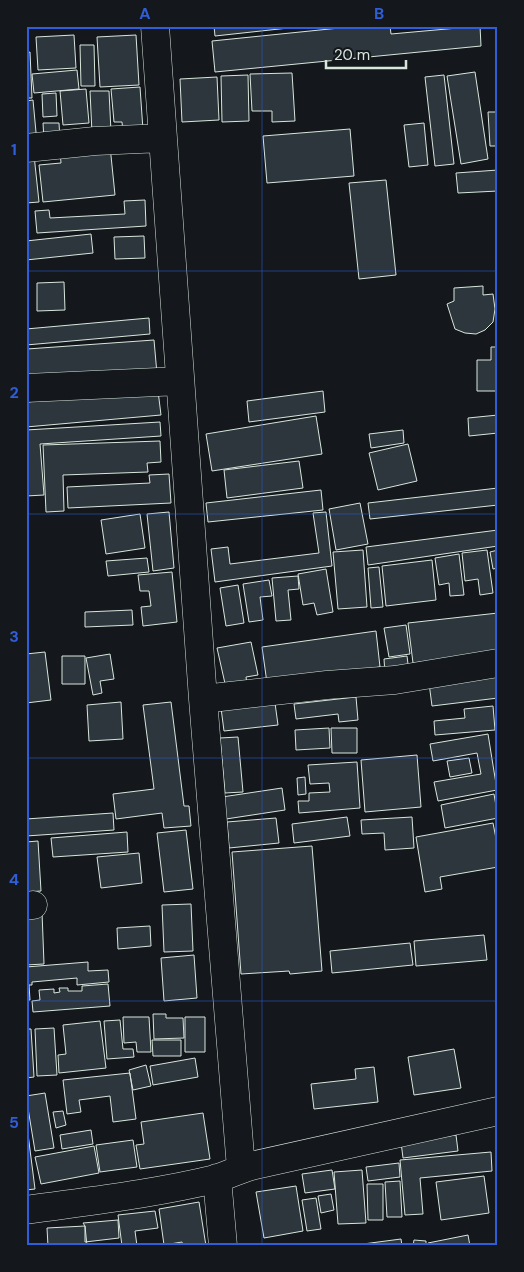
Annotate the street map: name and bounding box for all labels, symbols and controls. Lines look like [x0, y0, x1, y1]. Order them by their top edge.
text: A [139, 3, 151, 24]
text: B [374, 3, 384, 24]
scale bar [326, 38, 406, 70]
text: 20 m [334, 45, 370, 65]
text: 1 [11, 139, 17, 160]
text: 2 [9, 382, 19, 403]
text: 3 [9, 626, 19, 647]
text: 4 [9, 869, 19, 890]
text: 5 [9, 1112, 19, 1133]

